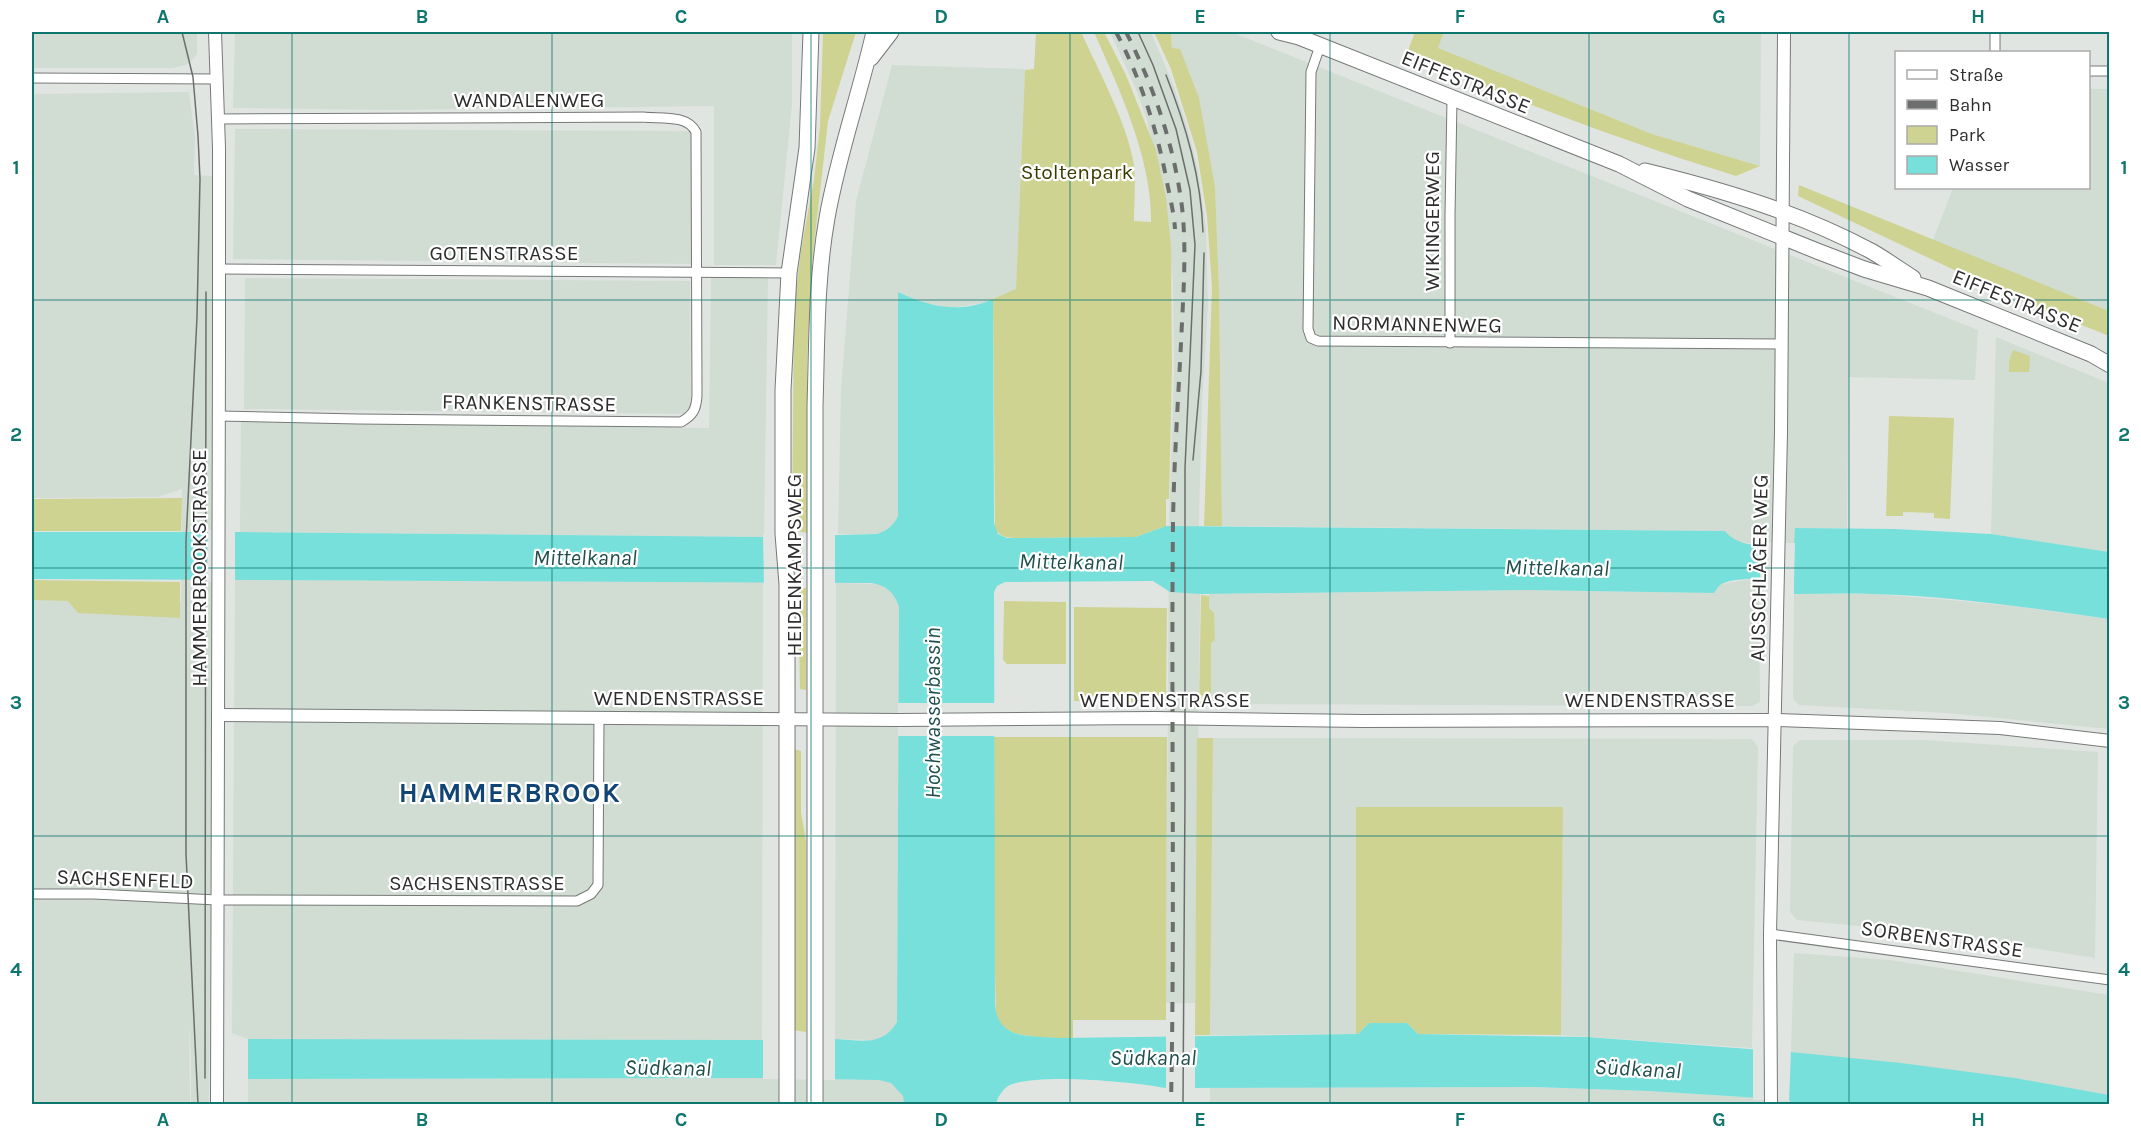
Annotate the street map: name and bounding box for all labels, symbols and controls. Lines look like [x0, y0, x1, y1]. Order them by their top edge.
text: A [157, 5, 170, 28]
text: B [416, 5, 428, 28]
text: C [675, 5, 687, 28]
text: D [934, 5, 948, 28]
text: E [1194, 5, 1206, 28]
text: F [1455, 5, 1466, 28]
text: G [1712, 5, 1726, 28]
text: H [1971, 5, 1985, 28]
street label: EIFFESTRASSE [1398, 45, 1534, 119]
legend [1895, 51, 2090, 189]
text: Straße [1949, 64, 2003, 86]
street label: WANDALENWEG [454, 88, 604, 112]
text: Bahn [1949, 94, 1992, 116]
text: Park [1949, 124, 1986, 146]
street label: WIKINGERWEG [1420, 151, 1444, 291]
text: Wasser [1949, 154, 2010, 176]
text: 1 [12, 156, 20, 179]
text: 1 [2120, 156, 2128, 179]
park label: Stoltenpark [1021, 160, 1133, 184]
street label: GOTENSTRASSE [429, 241, 579, 265]
street label: EIFFESTRASSE [1949, 264, 2085, 338]
street label: NORMANNENWEG [1332, 311, 1502, 337]
street label: FRANKENSTRASSE [442, 389, 616, 417]
text: 2 [10, 423, 22, 446]
text: 2 [2118, 423, 2130, 446]
street label: HAMMERBROOKSTRASSE [187, 449, 211, 687]
street label: HEIDENKAMPSWEG [782, 474, 806, 656]
street label: AUSSCHLÄGER WEG [1745, 474, 1773, 662]
water label: Mittelkanal [533, 545, 637, 571]
water label: Mittelkanal [1019, 548, 1123, 576]
water label: Mittelkanal [1505, 554, 1609, 582]
water label: Hochwasserbassin [920, 627, 946, 799]
street label: WENDENSTRASSE [594, 686, 764, 710]
street label: WENDENSTRASSE [1080, 688, 1250, 712]
street label: WENDENSTRASSE [1565, 688, 1735, 712]
text: 3 [10, 691, 22, 714]
text: 3 [2118, 691, 2130, 714]
district label: HAMMERBROOK [399, 777, 621, 809]
street label: SACHSENFELD [56, 865, 194, 893]
street label: SACHSENSTRASSE [389, 871, 565, 895]
street label: SORBENSTRASSE [1859, 916, 2025, 962]
text: 4 [10, 958, 22, 981]
text: 4 [2118, 958, 2130, 981]
water label: Südkanal [1110, 1045, 1196, 1071]
water label: Südkanal [624, 1054, 711, 1082]
water label: Südkanal [1594, 1054, 1682, 1084]
text: A [157, 1108, 170, 1131]
text: B [416, 1108, 428, 1131]
text: C [675, 1108, 687, 1131]
text: D [934, 1108, 948, 1131]
text: E [1194, 1108, 1206, 1131]
text: F [1455, 1108, 1466, 1131]
text: G [1712, 1108, 1726, 1131]
text: H [1971, 1108, 1985, 1131]

